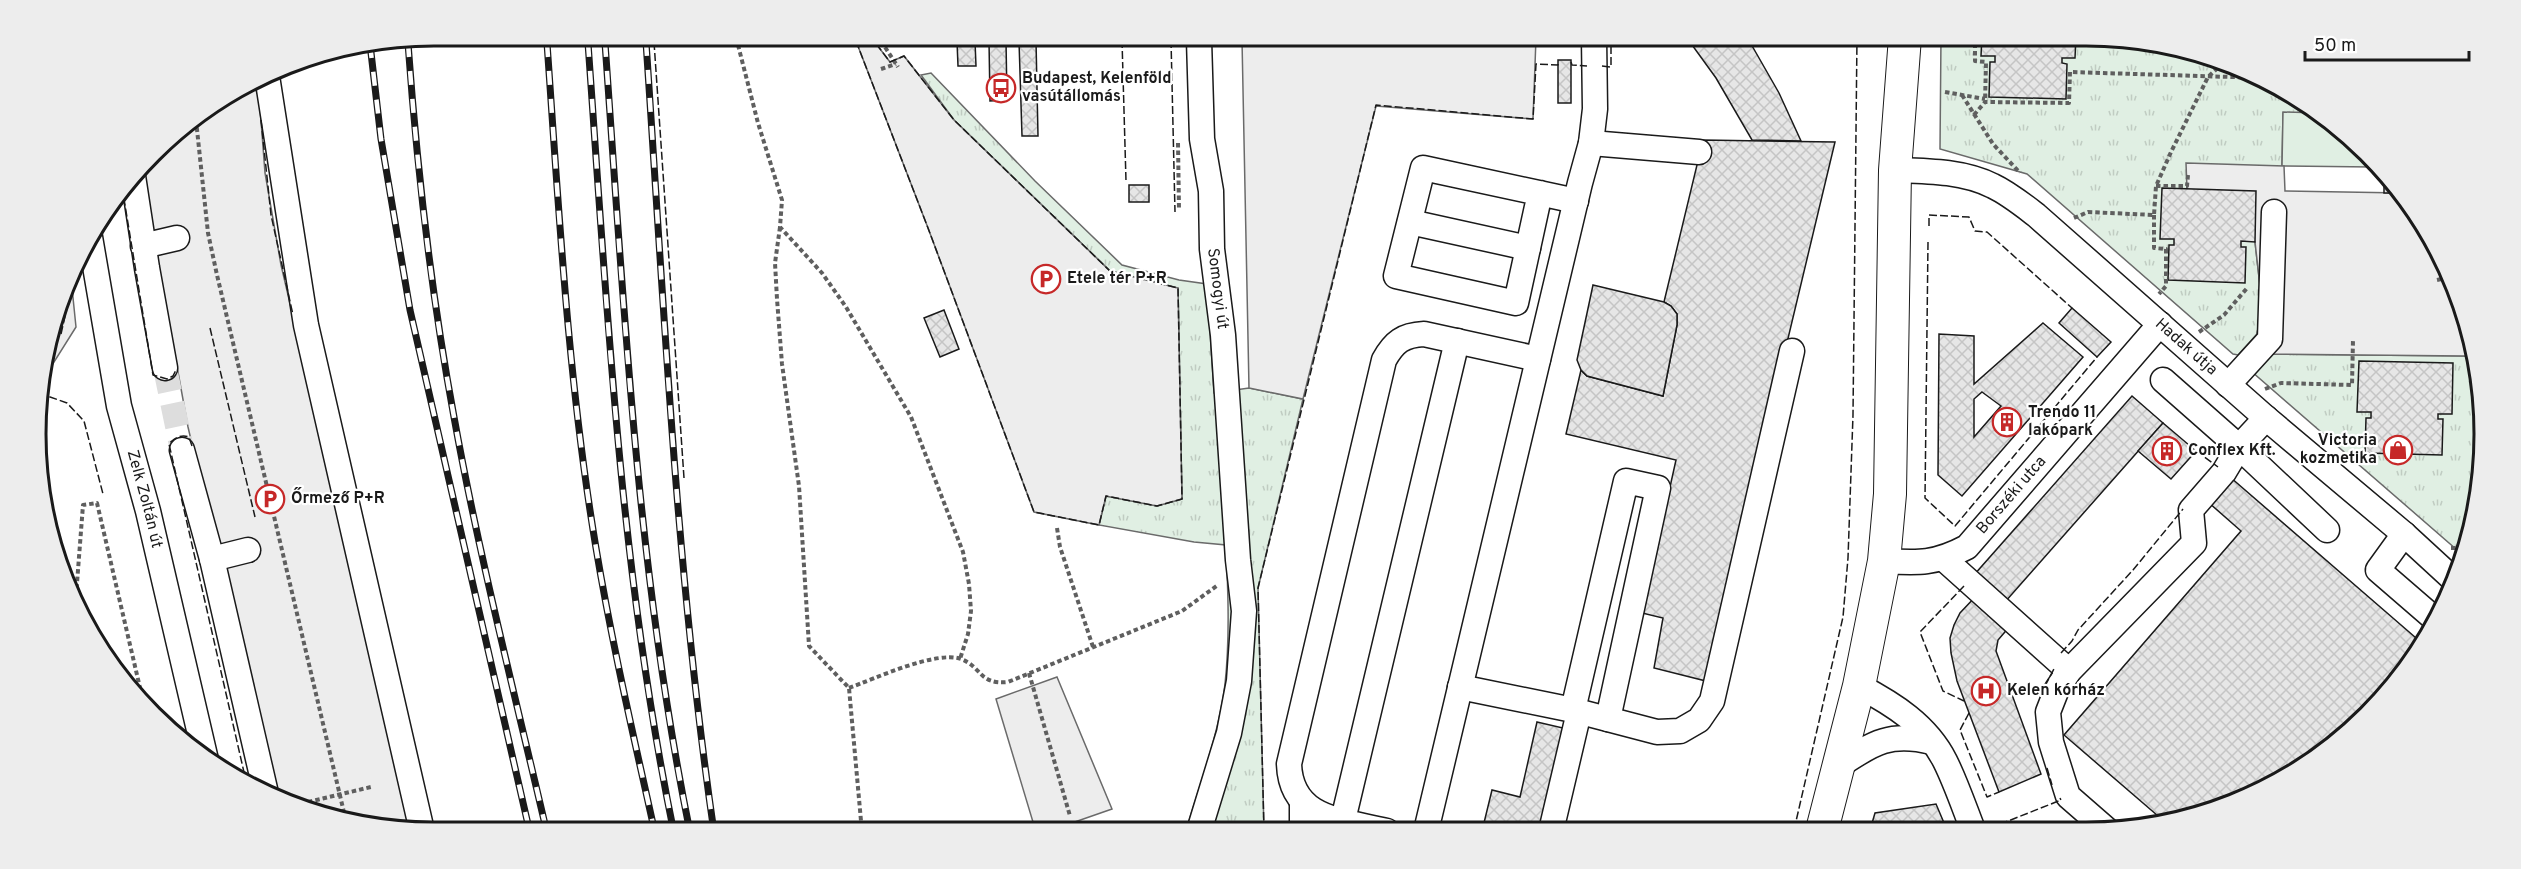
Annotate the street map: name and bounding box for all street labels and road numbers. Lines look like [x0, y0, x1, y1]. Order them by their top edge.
street label: Somogyi út [1202, 247, 1232, 331]
street label: Hadak útja [2151, 314, 2221, 380]
street label: Zelk Zoltán út [122, 448, 166, 550]
street label: Borszéki utca [1972, 452, 2051, 539]

